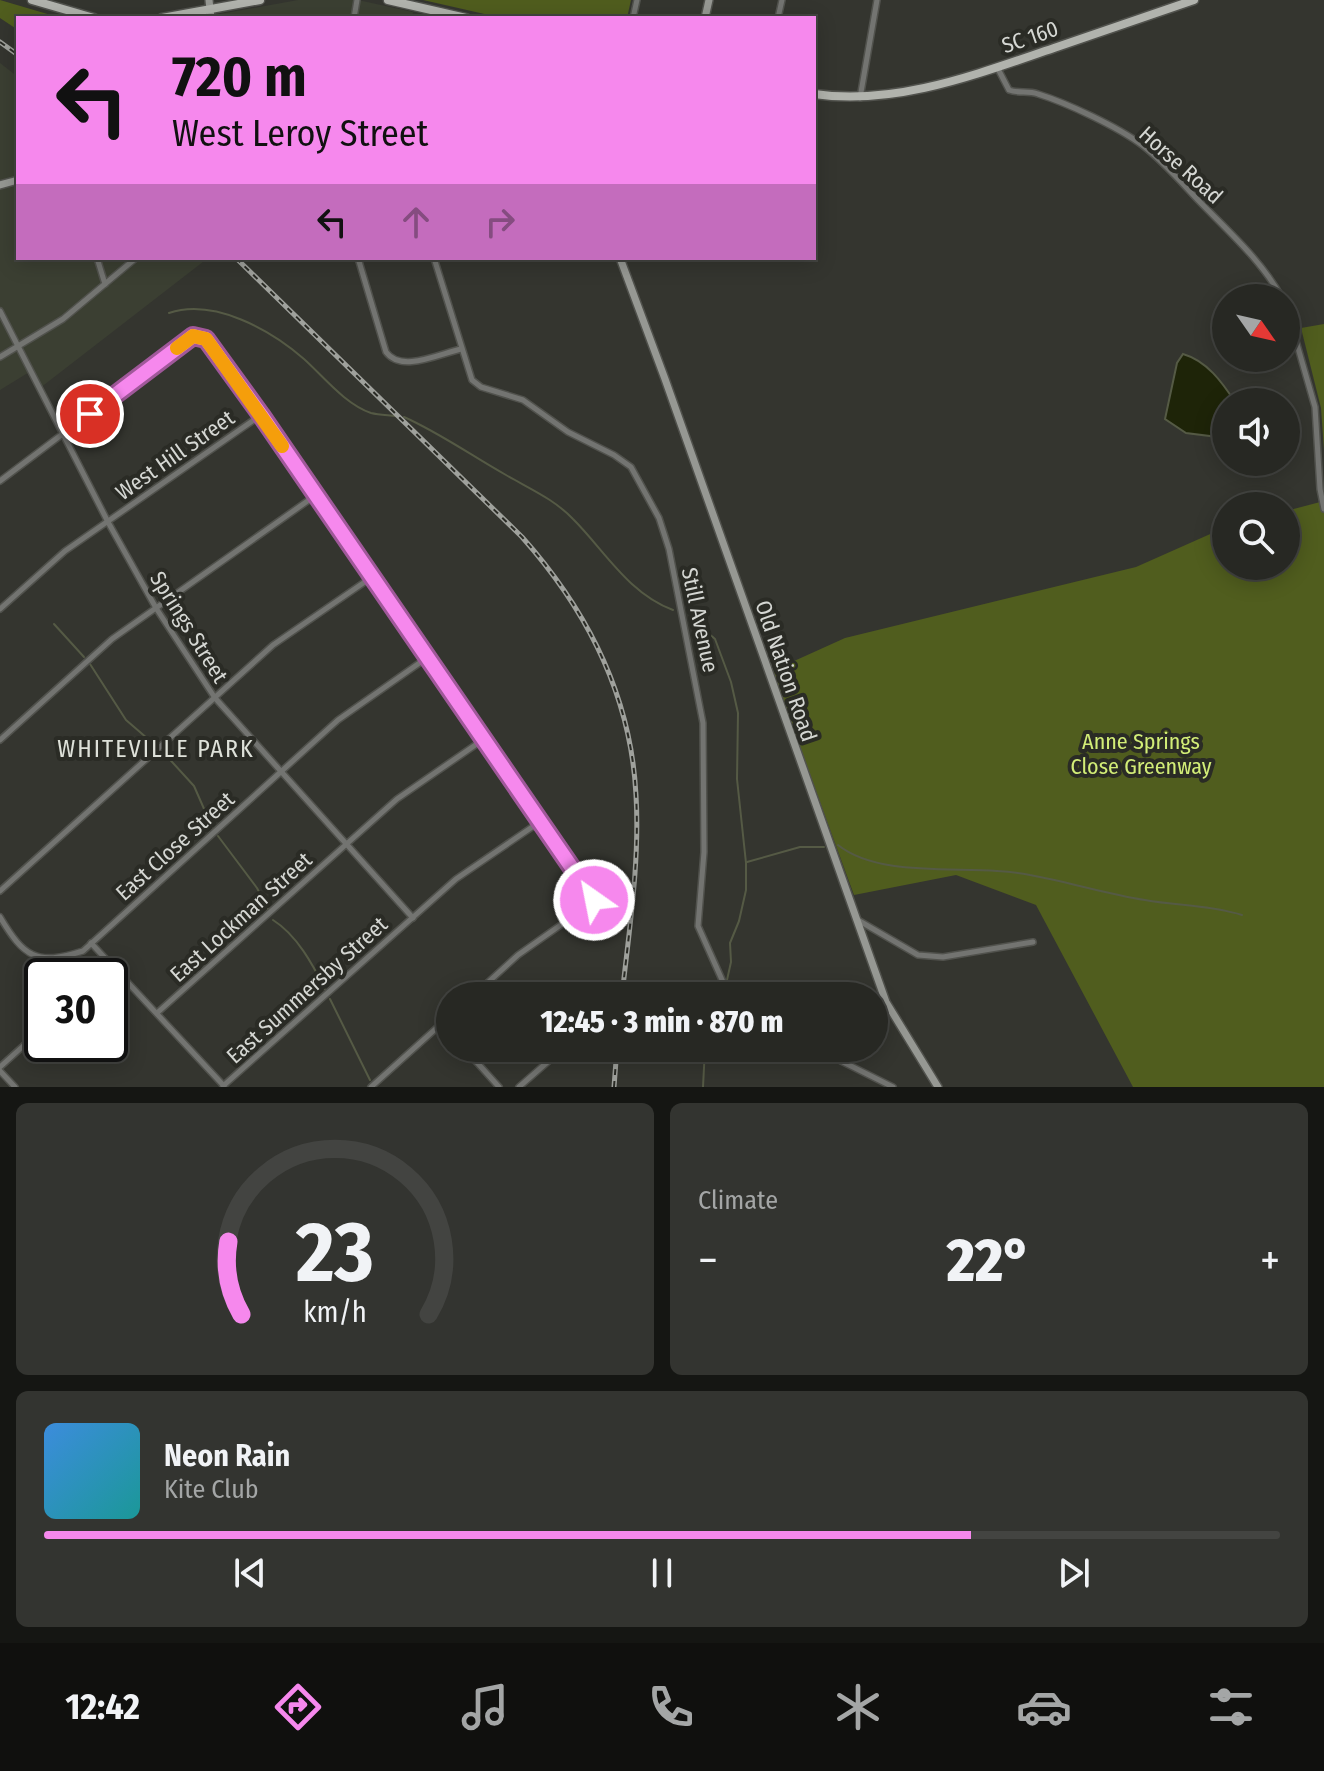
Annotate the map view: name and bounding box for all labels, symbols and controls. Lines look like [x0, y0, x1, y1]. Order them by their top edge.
street label: SC 160 [998, 15, 1062, 59]
text: 720 m [172, 44, 307, 111]
icon: left [40, 48, 144, 152]
text: West Leroy Street [172, 112, 428, 156]
street label: Horse Road [1134, 120, 1228, 210]
icon: left [310, 200, 354, 244]
icon: ahead [394, 200, 438, 244]
icon: right [478, 200, 522, 244]
north arrow [1212, 284, 1300, 372]
map controls [1212, 284, 1300, 580]
pin [56, 380, 124, 448]
button: sound [1212, 388, 1300, 476]
icon: arrive [68, 392, 112, 436]
street label: West Hill Street [110, 404, 240, 506]
button: search [1212, 492, 1300, 580]
street label: Still Avenue [676, 565, 724, 675]
street label: Springs Street [144, 566, 234, 688]
street label: Old Nation Road [749, 597, 823, 745]
park label: Anne Springs Close Greenway [1070, 728, 1212, 780]
district label: WHITEVILLE PARK [57, 735, 255, 763]
street label: East Close Street [110, 785, 240, 906]
street label: East Lockman Street [165, 846, 318, 988]
position arrow [552, 858, 636, 942]
street label: East Summersby Street [221, 910, 394, 1069]
speed limit sign: 30 [24, 958, 128, 1062]
text: 12:45 · 3 min · 870 m [541, 1004, 783, 1040]
text: Climate [698, 1185, 778, 1216]
text: 23 [295, 1203, 374, 1303]
text: 22° [947, 1225, 1031, 1297]
text: − [698, 1234, 718, 1287]
text: + [1260, 1234, 1280, 1287]
text: km/h [303, 1295, 367, 1330]
text: Neon Rain [164, 1438, 290, 1474]
text: Kite Club [164, 1474, 259, 1505]
icon: previous [228, 1551, 272, 1595]
icon: pause [640, 1551, 684, 1595]
icon: next [1052, 1551, 1096, 1595]
icon: directions [270, 1679, 326, 1735]
icon: music [457, 1679, 513, 1735]
icon: phone [643, 1679, 699, 1735]
icon: climate [830, 1679, 886, 1735]
icon: car [1016, 1679, 1072, 1735]
icon: filters [1203, 1679, 1259, 1735]
text: 12:42 [65, 1685, 140, 1729]

